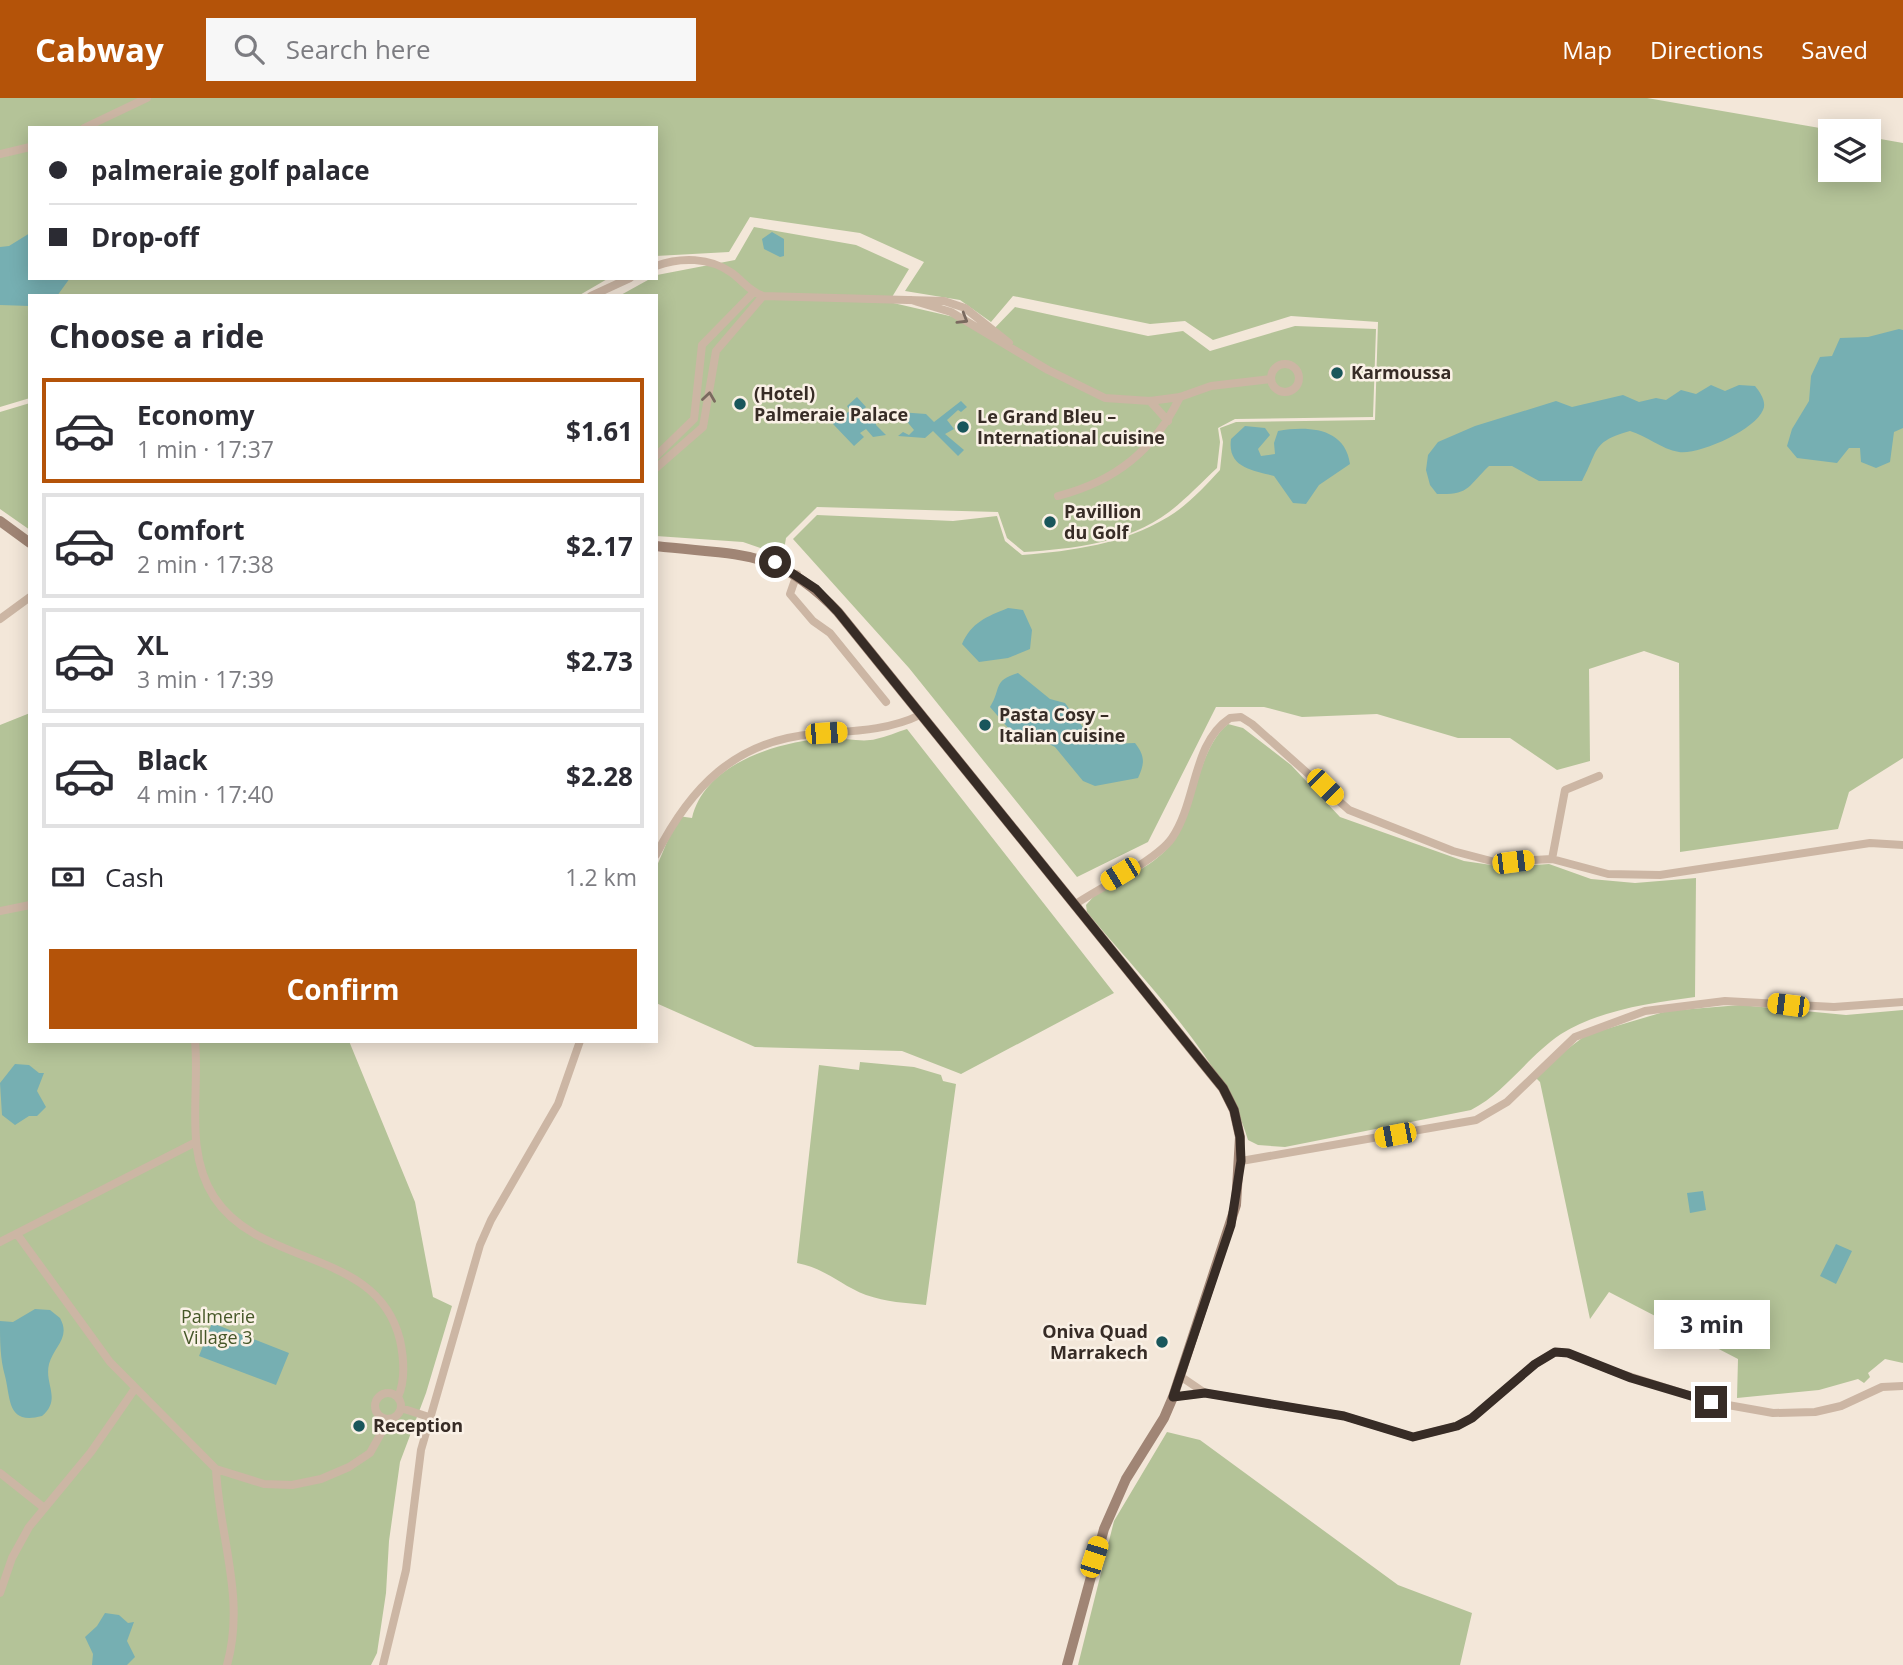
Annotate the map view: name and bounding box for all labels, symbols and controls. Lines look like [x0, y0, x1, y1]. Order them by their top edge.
search box [206, 18, 696, 81]
text: Cabway [35, 27, 164, 72]
icon: search [230, 30, 268, 68]
text: Search here [286, 31, 431, 67]
text: Map [1562, 33, 1612, 66]
text: Directions [1650, 33, 1763, 66]
text: Saved [1801, 33, 1868, 66]
map controls [1818, 119, 1881, 182]
button: layers [1818, 119, 1881, 182]
text: palmeraie golf palace [91, 152, 370, 188]
text: Drop-off [91, 219, 199, 255]
one-way arrow [956, 311, 969, 324]
text: Choose a ride [49, 314, 264, 357]
place label: Karmoussa [1351, 360, 1451, 384]
marker: Karmoussa [1329, 365, 1345, 381]
place label: (Hotel) Palmeraie Palace [754, 381, 908, 426]
one-way arrow [701, 391, 716, 403]
marker: (Hotel) Palmeraie Palace [732, 396, 748, 412]
text: Economy [137, 397, 255, 433]
icon: car [53, 399, 116, 462]
place label: Le Grand Bleu – International cuisine [977, 404, 1165, 449]
text: $1.61 [566, 413, 633, 449]
marker: Le Grand Bleu – International cuisine [955, 419, 971, 435]
text: 1 min · 17:37 [137, 433, 274, 465]
place label: Pavillion du Golf [1064, 499, 1141, 544]
text: Comfort [137, 512, 244, 548]
icon: car [53, 514, 116, 577]
marker: Pavillion du Golf [1042, 514, 1058, 530]
text: $2.17 [566, 528, 633, 564]
route start [759, 546, 791, 578]
text: 2 min · 17:38 [137, 548, 274, 580]
text: XL [137, 627, 169, 663]
icon: car [53, 629, 116, 692]
text: $2.73 [566, 643, 633, 679]
text: 3 min · 17:39 [137, 663, 274, 695]
place label: Pasta Cosy – Italian cuisine [999, 702, 1126, 747]
marker: Pasta Cosy – Italian cuisine [977, 717, 993, 733]
car [805, 721, 848, 745]
text: Black [137, 742, 208, 778]
icon: car [53, 744, 116, 807]
text: $2.28 [566, 758, 633, 794]
car [1303, 765, 1348, 809]
text: 4 min · 17:40 [137, 778, 274, 810]
car [1491, 849, 1536, 875]
car [1097, 854, 1144, 894]
icon: cash [49, 858, 87, 896]
text: Cash [105, 859, 164, 895]
text: 1.2 km [565, 861, 637, 893]
button: Confirm [49, 949, 637, 1029]
car [1766, 992, 1811, 1018]
car [1373, 1121, 1418, 1149]
callout: 3 min [1653, 1300, 1769, 1350]
park label: Palmerie Village 3 [181, 1304, 255, 1349]
text: 3 min [1680, 1308, 1744, 1340]
place label: Oniva Quad Marrakech [1042, 1319, 1148, 1364]
marker: Oniva Quad Marrakech [1154, 1334, 1170, 1350]
route end [1695, 1386, 1727, 1418]
place label: Reception [373, 1413, 463, 1437]
marker: Reception [351, 1418, 367, 1434]
car [1078, 1534, 1111, 1580]

